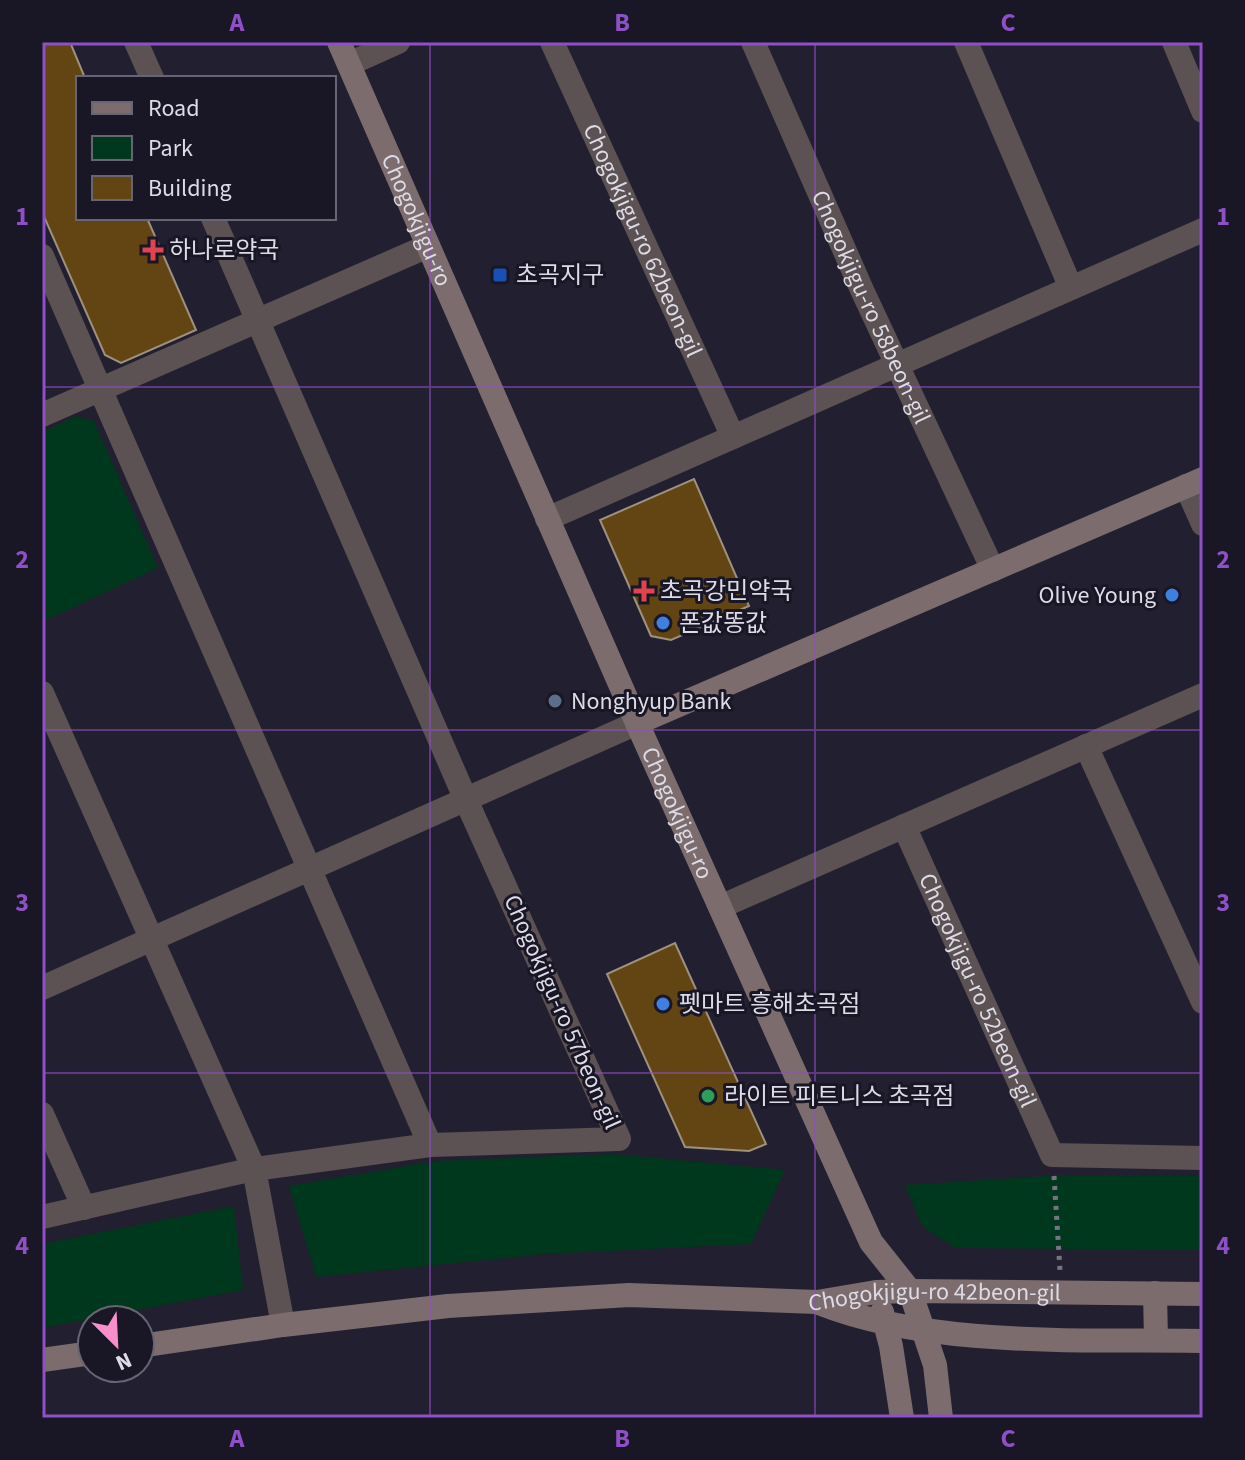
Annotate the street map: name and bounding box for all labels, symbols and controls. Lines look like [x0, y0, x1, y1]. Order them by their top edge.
text: A [229, 4, 246, 41]
text: B [614, 4, 630, 41]
text: C [1000, 4, 1016, 41]
legend [76, 76, 336, 220]
text: Road [148, 91, 200, 126]
street label: Chogokjigu-ro 62beon-gil [574, 118, 712, 363]
text: Park [148, 131, 193, 166]
street label: Chogokjigu-ro [372, 148, 461, 292]
text: Building [148, 171, 232, 206]
street label: Chogokjigu-ro 58beon-gil [803, 184, 940, 430]
text: 1 [15, 198, 29, 235]
text: 1 [1216, 198, 1230, 235]
place label: 하나로약국 [169, 233, 279, 268]
marker: 하나로약국 [144, 241, 162, 259]
place label: 초곡지구 [516, 258, 604, 293]
marker: 초곡지구 [491, 266, 509, 284]
text: 2 [15, 541, 29, 578]
text: 2 [1216, 541, 1230, 578]
place label: 초곡강민약국 [660, 574, 792, 609]
place label: Olive Young [1038, 578, 1156, 613]
marker: 초곡강민약국 [635, 582, 653, 600]
marker: Olive Young [1163, 586, 1181, 604]
place label: 폰값똥값 [679, 606, 767, 641]
marker: 폰값똥값 [654, 614, 672, 632]
place label: Nonghyup Bank [571, 684, 732, 719]
marker: Nonghyup Bank [546, 692, 564, 710]
street label: Chogokjigu-ro [632, 741, 723, 885]
street label: Chogokjigu-ro 52beon-gil [910, 867, 1046, 1113]
text: 3 [15, 884, 29, 921]
text: 3 [1216, 884, 1230, 921]
street label: Chogokjigu-ro 57beon-gil [495, 889, 629, 1135]
place label: 펫마트 흥해초곡점 [679, 987, 860, 1022]
marker: 펫마트 흥해초곡점 [654, 995, 672, 1013]
place label: 라이트 피트니스 초곡점 [724, 1079, 954, 1114]
marker: 라이트 피트니스 초곡점 [699, 1087, 717, 1105]
text: 4 [15, 1227, 29, 1264]
text: 4 [1216, 1227, 1230, 1264]
street label: Chogokjigu-ro 42beon-gil [808, 1273, 1061, 1320]
north arrow [76, 1304, 156, 1384]
text: N [111, 1344, 137, 1379]
text: A [229, 1420, 246, 1457]
text: B [614, 1420, 630, 1457]
text: C [1000, 1420, 1016, 1457]

